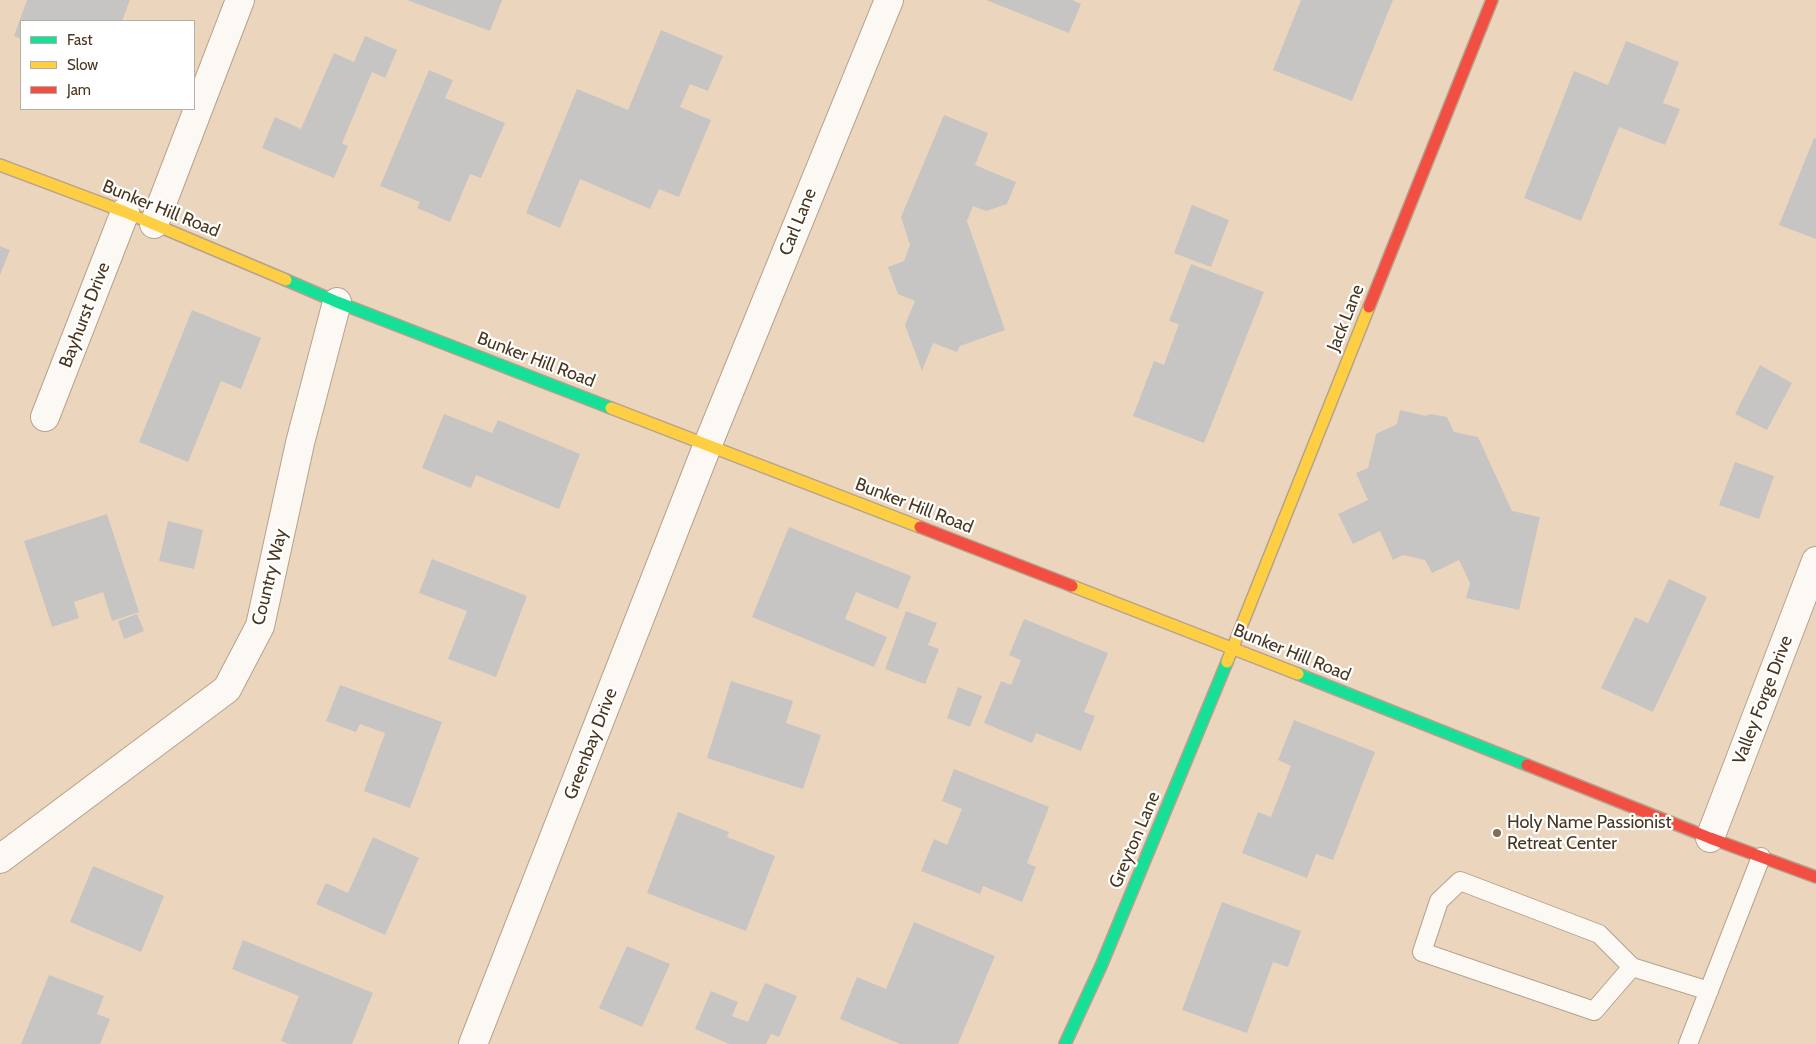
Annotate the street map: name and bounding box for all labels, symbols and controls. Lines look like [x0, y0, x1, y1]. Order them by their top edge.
legend [20, 20, 195, 110]
text: Fast [67, 31, 92, 49]
text: Slow [67, 56, 98, 74]
text: Jam [67, 81, 91, 99]
street label: Bunker Hill Road [99, 176, 223, 242]
street label: Carl Lane [775, 185, 821, 259]
street label: Bayhurst Drive [55, 259, 115, 371]
street label: Jack Lane [1323, 281, 1369, 355]
street label: Bunker Hill Road [474, 328, 598, 392]
street label: Bunker Hill Road [852, 474, 976, 538]
street label: Country Way [248, 527, 292, 627]
street label: Bunker Hill Road [1230, 620, 1354, 686]
street label: Valley Forge Drive [1728, 633, 1798, 767]
street label: Greenbay Drive [560, 685, 622, 803]
street label: Greyton Lane [1105, 789, 1165, 891]
place label: Holy Name Passionist Retreat Center [1507, 812, 1672, 854]
marker: Holy Name Passionist Retreat Center [1491, 827, 1503, 839]

